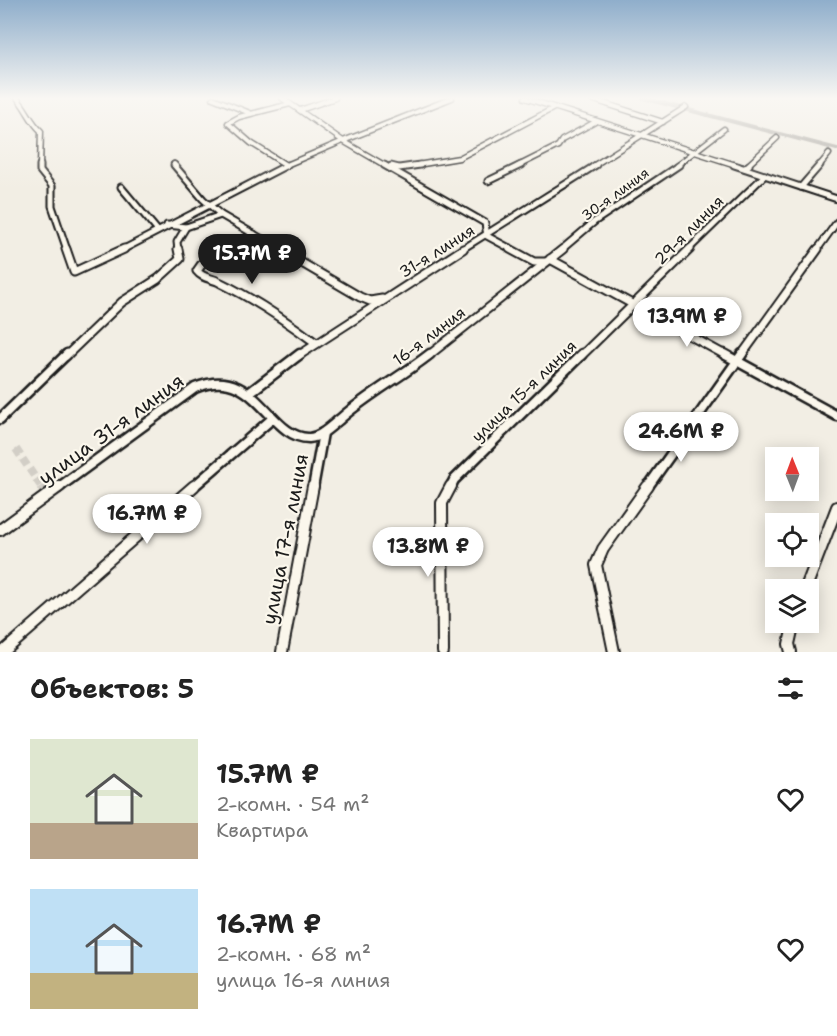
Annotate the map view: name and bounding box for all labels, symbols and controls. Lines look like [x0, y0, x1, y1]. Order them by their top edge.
street label: 30-я линия [578, 163, 652, 225]
street label: 29-я линия [650, 191, 728, 269]
street label: 31-я линия [395, 220, 479, 282]
pin: 15.7M ₽ [197, 234, 307, 285]
text: 15.7M ₽ [212, 240, 292, 266]
pin: 13.9M ₽ [632, 297, 742, 348]
street label: 16-я линия [388, 302, 470, 370]
text: 13.9M ₽ [647, 303, 727, 329]
street label: улица 15-я линия [467, 335, 581, 447]
street label: улица 31-я линия [33, 367, 189, 491]
pin: 24.6M ₽ [626, 412, 736, 463]
text: 24.6M ₽ [638, 418, 724, 444]
north arrow [765, 447, 819, 501]
map controls [765, 447, 819, 633]
street label: улица 17-я линия [256, 451, 314, 627]
pin: 16.7M ₽ [92, 494, 202, 545]
text: 16.7M ₽ [106, 500, 188, 526]
button: locate [765, 513, 819, 567]
pin: 13.8M ₽ [373, 527, 483, 578]
text: 13.8M ₽ [387, 533, 469, 559]
button: layers [765, 579, 819, 633]
text: Объектов: 5 [30, 671, 194, 706]
icon: filters [774, 672, 807, 705]
text: 15.7M ₽ [216, 756, 320, 791]
icon: home [78, 763, 150, 835]
icon: heart [774, 783, 807, 816]
text: 2-комн. · 54 m² [216, 791, 370, 817]
text: Квартира [216, 817, 308, 843]
text: 16.7M ₽ [216, 906, 321, 941]
icon: home [78, 913, 150, 985]
icon: heart [774, 933, 807, 966]
text: 2-комн. · 68 m² [216, 941, 371, 967]
text: улица 16-я линия [216, 967, 390, 993]

